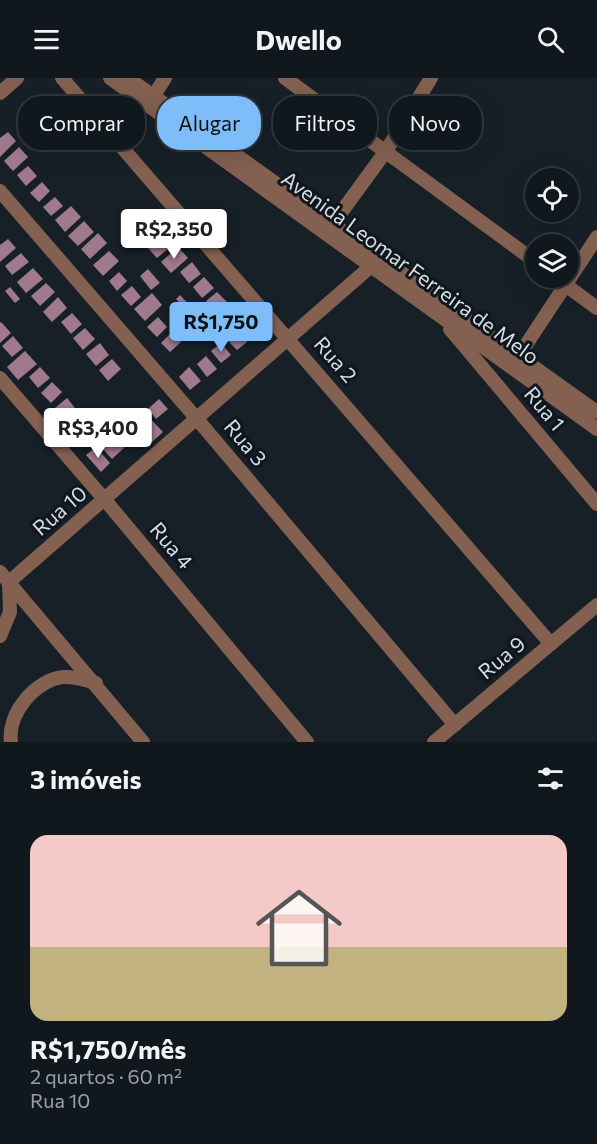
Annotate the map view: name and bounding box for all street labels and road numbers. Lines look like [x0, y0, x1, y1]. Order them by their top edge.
street label: Avenida Leomar Ferreira de Melo [277, 165, 544, 369]
street label: Rua 2 [310, 331, 363, 387]
street label: Rua 1 [520, 381, 571, 435]
street label: Rua 3 [220, 414, 273, 470]
street label: Rua 10 [27, 480, 91, 540]
street label: Rua 4 [145, 517, 199, 574]
street label: Rua 9 [473, 630, 530, 684]

